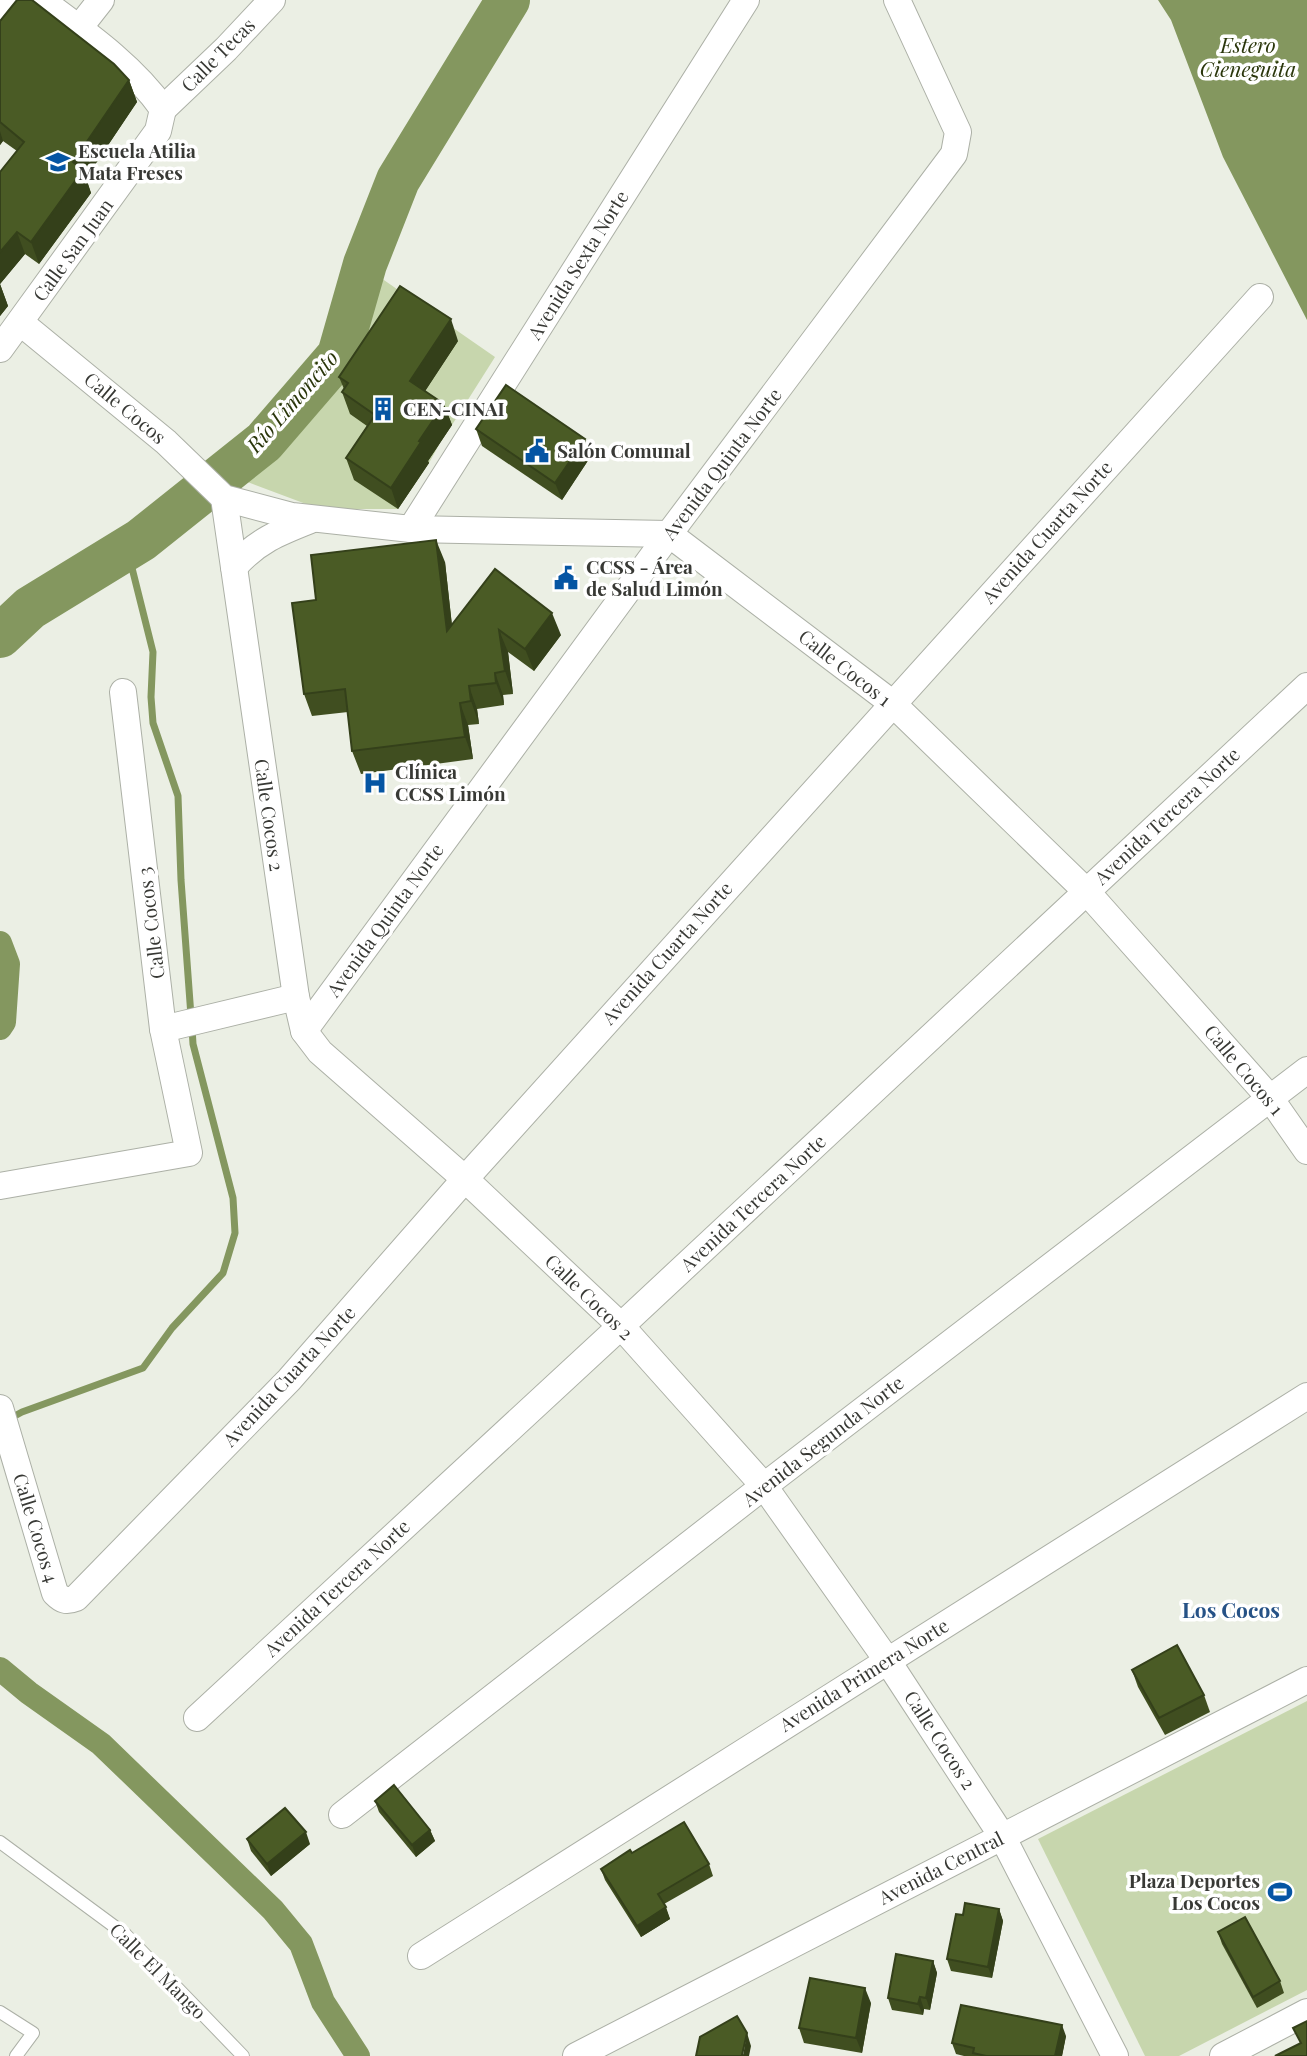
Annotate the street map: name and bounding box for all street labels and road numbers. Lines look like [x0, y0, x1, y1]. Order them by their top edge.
street label: Calle Tecas [175, 12, 260, 97]
street label: Avenida Sexta Norte [520, 185, 634, 345]
street label: Calle San Juan [26, 192, 119, 306]
street label: Calle Cocos [79, 365, 172, 449]
street label: Avenida Quinta Norte [655, 382, 787, 545]
street label: Avenida Cuarta Norte [974, 454, 1117, 609]
street label: Calle Cocos 1 [794, 623, 897, 712]
street label: Avenida Tercera Norte [1087, 741, 1245, 890]
street label: Calle Cocos 2 [249, 757, 291, 873]
street label: Avenida Quinta Norte [319, 837, 449, 1002]
street label: Calle Cocos 3 [130, 866, 170, 981]
street label: Avenida Cuarta Norte [594, 875, 737, 1030]
street label: Calle Cocos 1 [1199, 1019, 1290, 1120]
street label: Avenida Tercera Norte [673, 1128, 831, 1277]
street label: Calle Cocos 2 [540, 1248, 639, 1345]
street label: Avenida Cuarta Norte [215, 1299, 360, 1452]
street label: Avenida Segunda Norte [735, 1369, 908, 1512]
street label: Calle Cocos 4 [8, 1470, 66, 1585]
street label: Avenida Tercera Norte [257, 1513, 415, 1662]
street label: Avenida Primera Norte [773, 1611, 953, 1737]
street label: Calle Cocos 2 [899, 1685, 983, 1794]
street label: Avenida Central [873, 1824, 1008, 1910]
street label: Calle El Mango [105, 1916, 213, 2024]

